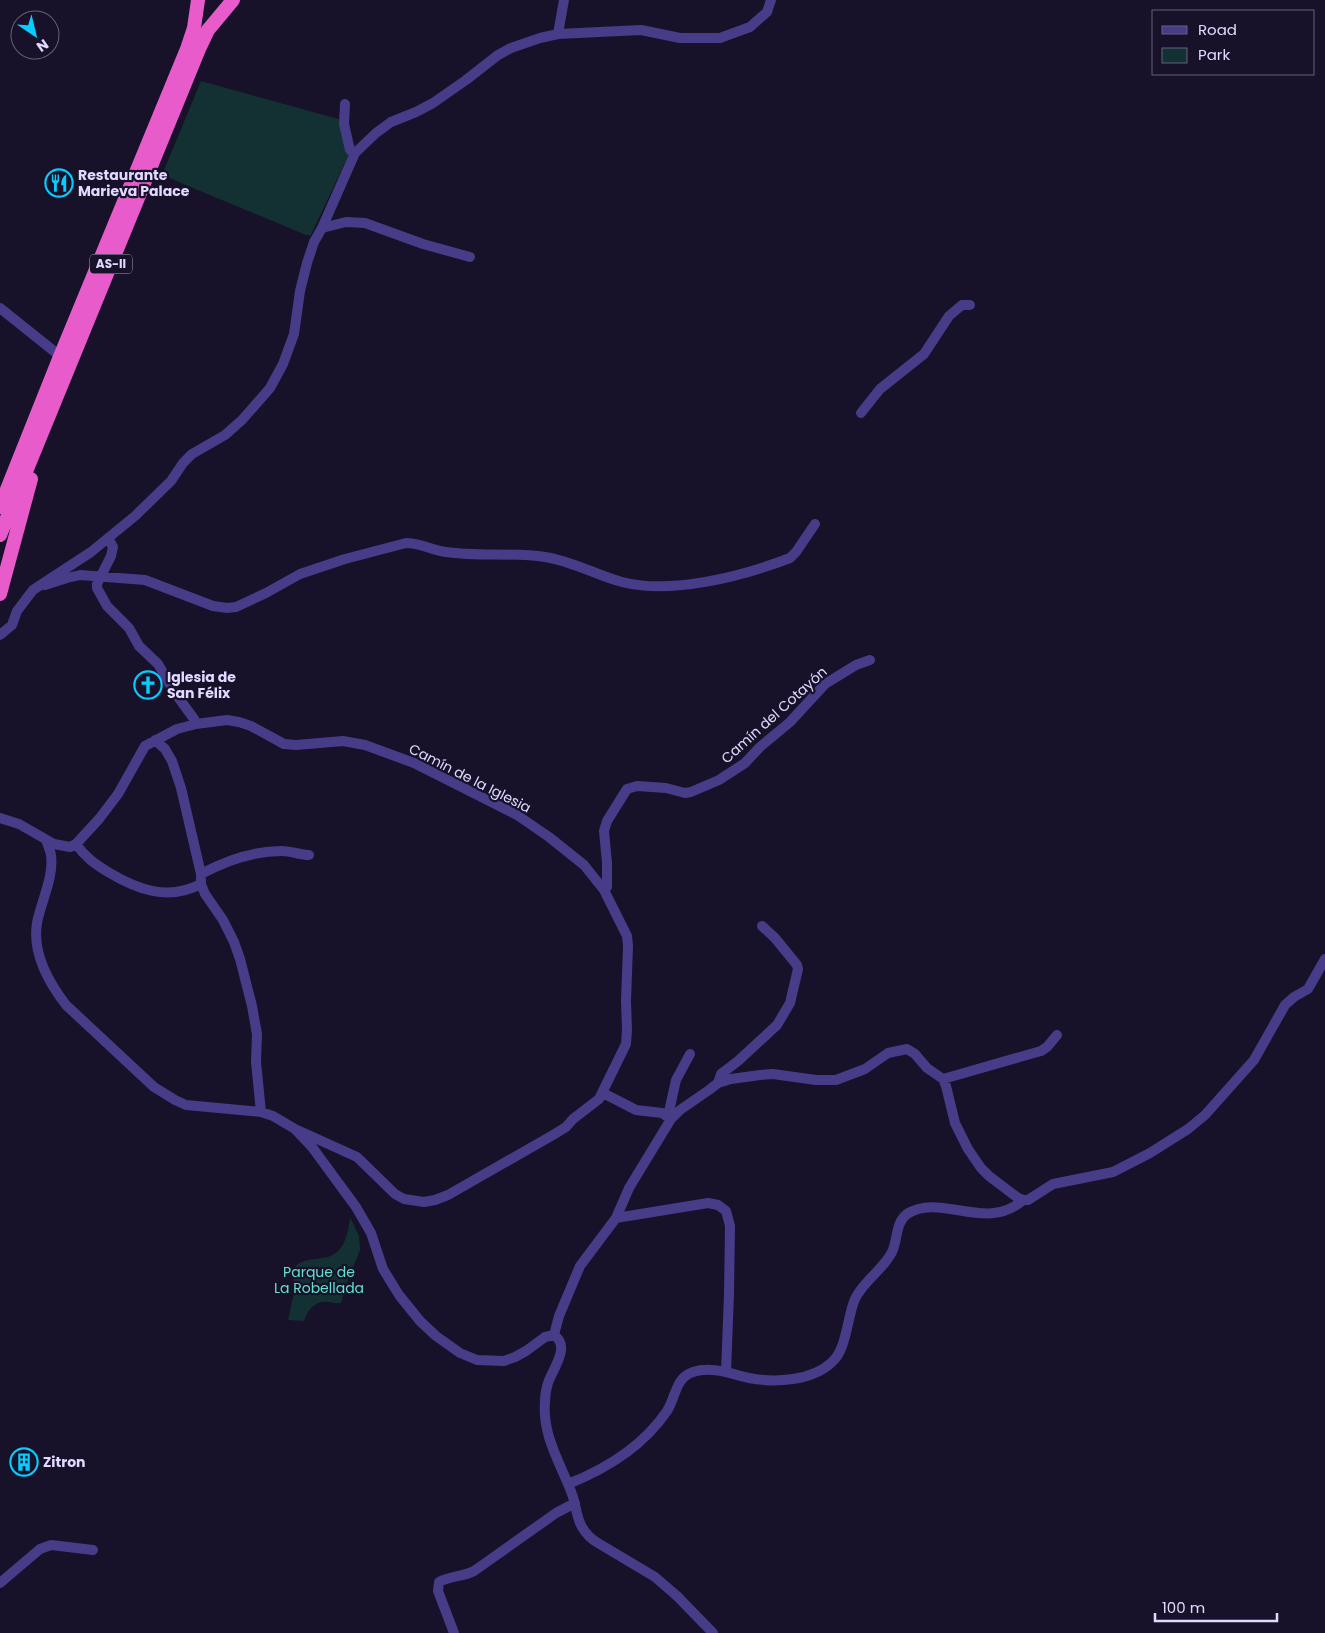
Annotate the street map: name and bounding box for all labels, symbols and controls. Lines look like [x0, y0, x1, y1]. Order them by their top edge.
north arrow [10, 10, 60, 60]
legend [1152, 10, 1315, 75]
text: Road [1198, 19, 1237, 40]
text: N [32, 34, 53, 57]
text: Park [1198, 44, 1230, 65]
place label: Restaurante Marieva Palace [78, 165, 190, 201]
restaurant icon: Restaurante Marieva Palace [44, 168, 74, 198]
road number: AS-II [90, 254, 132, 274]
street label: Camín del Cotayón [717, 662, 831, 768]
place label: Iglesia de San Félix [167, 667, 236, 703]
church icon: Iglesia de San Félix [133, 670, 163, 700]
street label: Camín de la Iglesia [405, 739, 535, 817]
park label: Parque de La Robellada [274, 1262, 364, 1298]
building icon: Zitron [9, 1447, 39, 1477]
place label: Zitron [43, 1452, 86, 1472]
scale bar [1155, 1590, 1278, 1622]
text: 100 m [1162, 1597, 1205, 1618]

